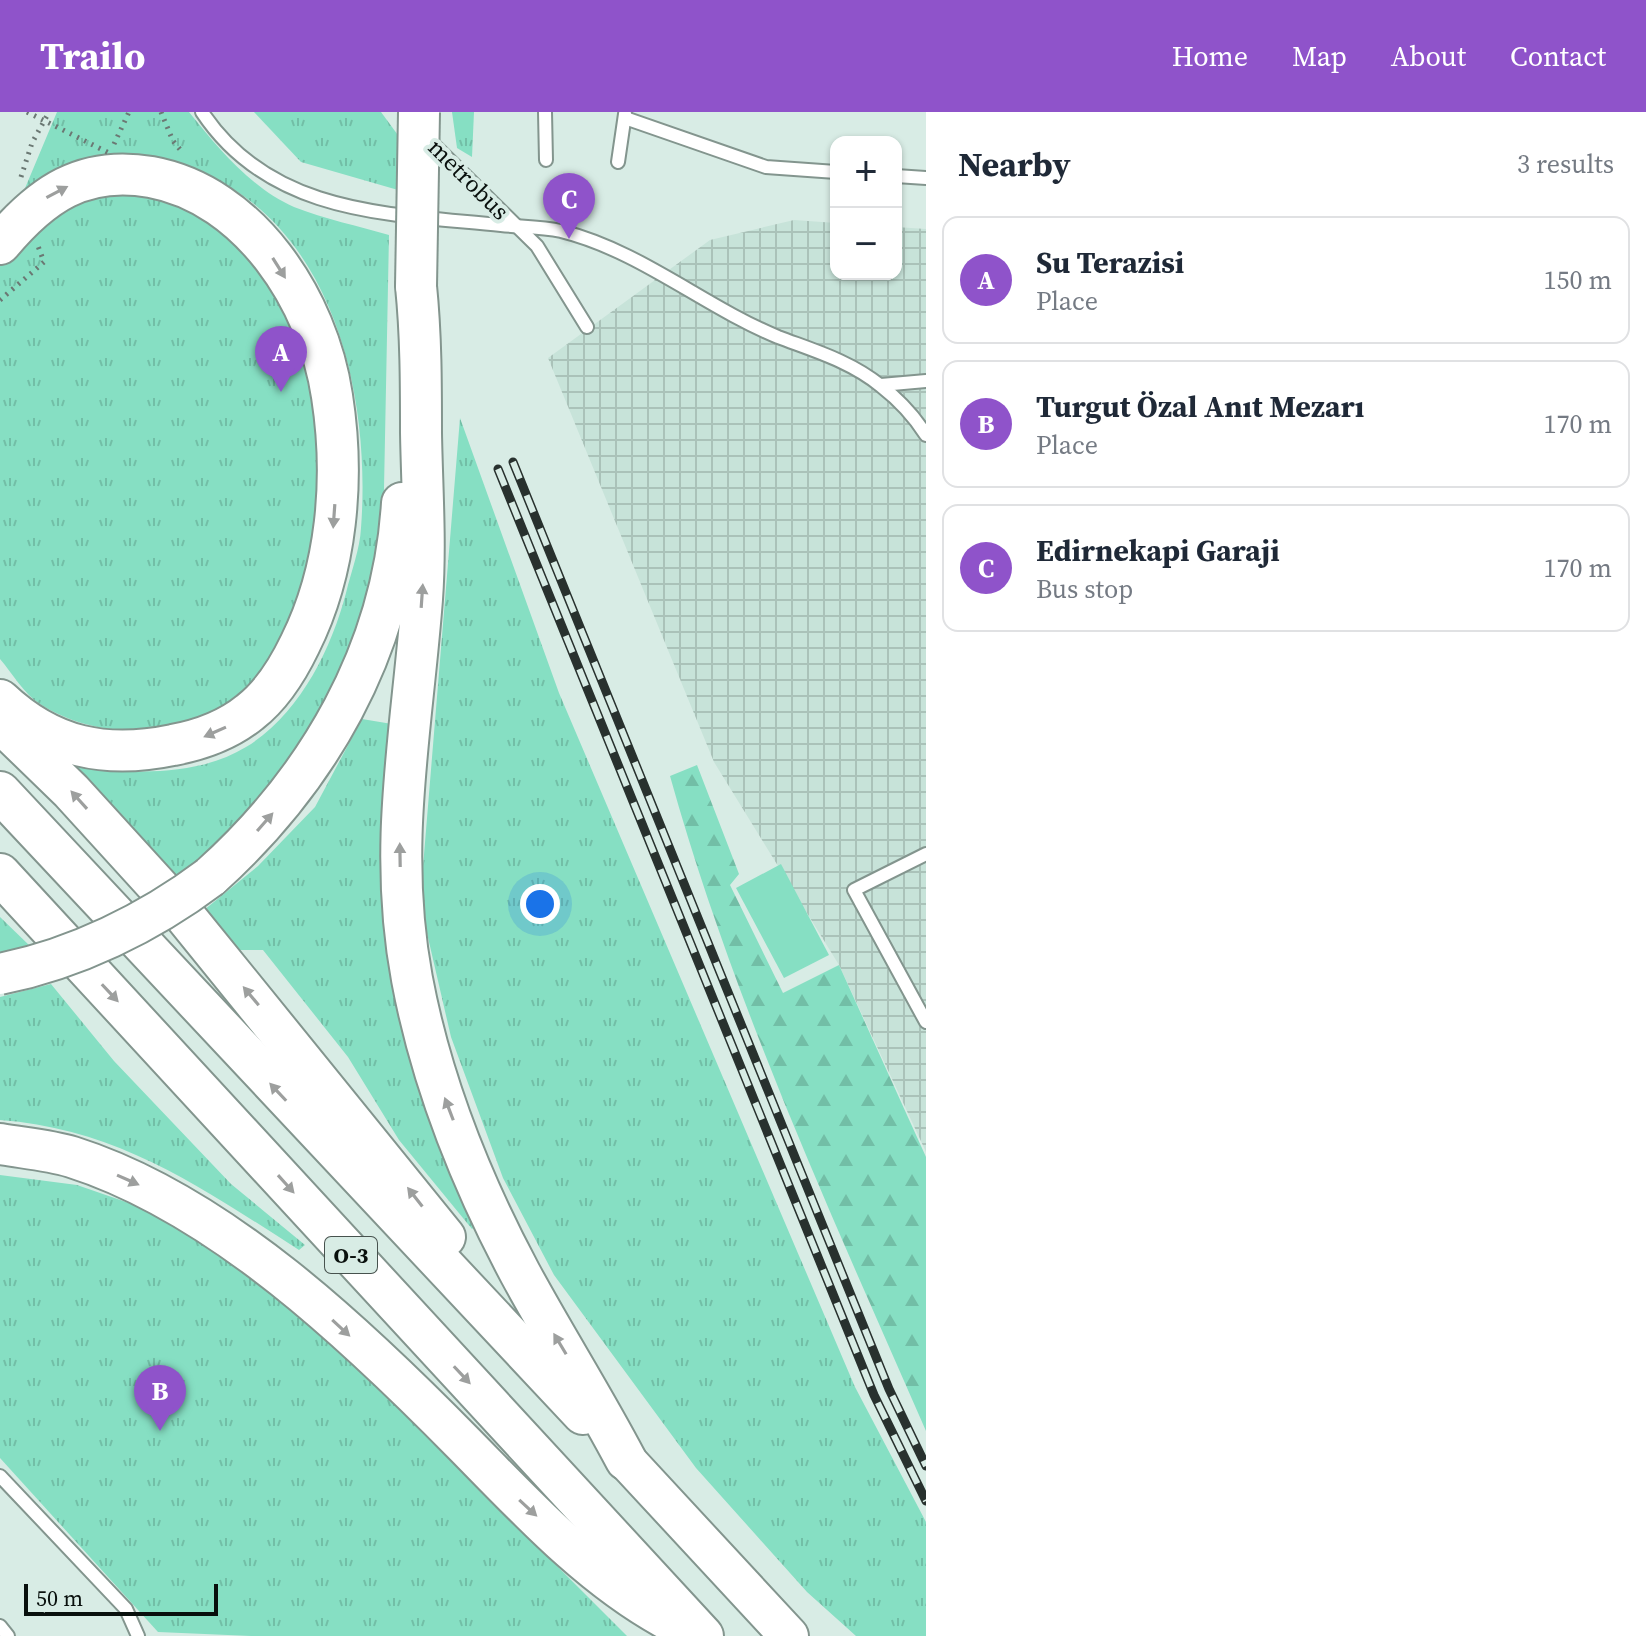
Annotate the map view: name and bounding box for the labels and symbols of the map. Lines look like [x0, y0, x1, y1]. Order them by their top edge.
street label: metrobus [421, 131, 517, 227]
pin: C [543, 173, 595, 239]
one-way arrow [45, 185, 68, 198]
one-way arrow [271, 257, 285, 279]
pin: A [255, 326, 307, 392]
one-way arrow [327, 504, 340, 529]
one-way arrow [415, 583, 428, 608]
one-way arrow [203, 725, 226, 739]
one-way arrow [71, 791, 89, 810]
one-way arrow [256, 812, 273, 832]
one-way arrow [394, 842, 406, 867]
your location [520, 884, 560, 924]
one-way arrow [100, 983, 118, 1002]
one-way arrow [243, 986, 260, 1006]
one-way arrow [269, 1083, 287, 1102]
one-way arrow [442, 1097, 455, 1121]
one-way arrow [116, 1174, 140, 1187]
one-way arrow [277, 1174, 295, 1193]
one-way arrow [407, 1187, 424, 1207]
road number: O-3 [325, 1237, 377, 1273]
one-way arrow [331, 1318, 350, 1336]
one-way arrow [553, 1333, 567, 1355]
pin: B [134, 1365, 186, 1431]
one-way arrow [453, 1366, 471, 1385]
one-way arrow [519, 1498, 538, 1516]
scale bar [24, 1580, 218, 1616]

